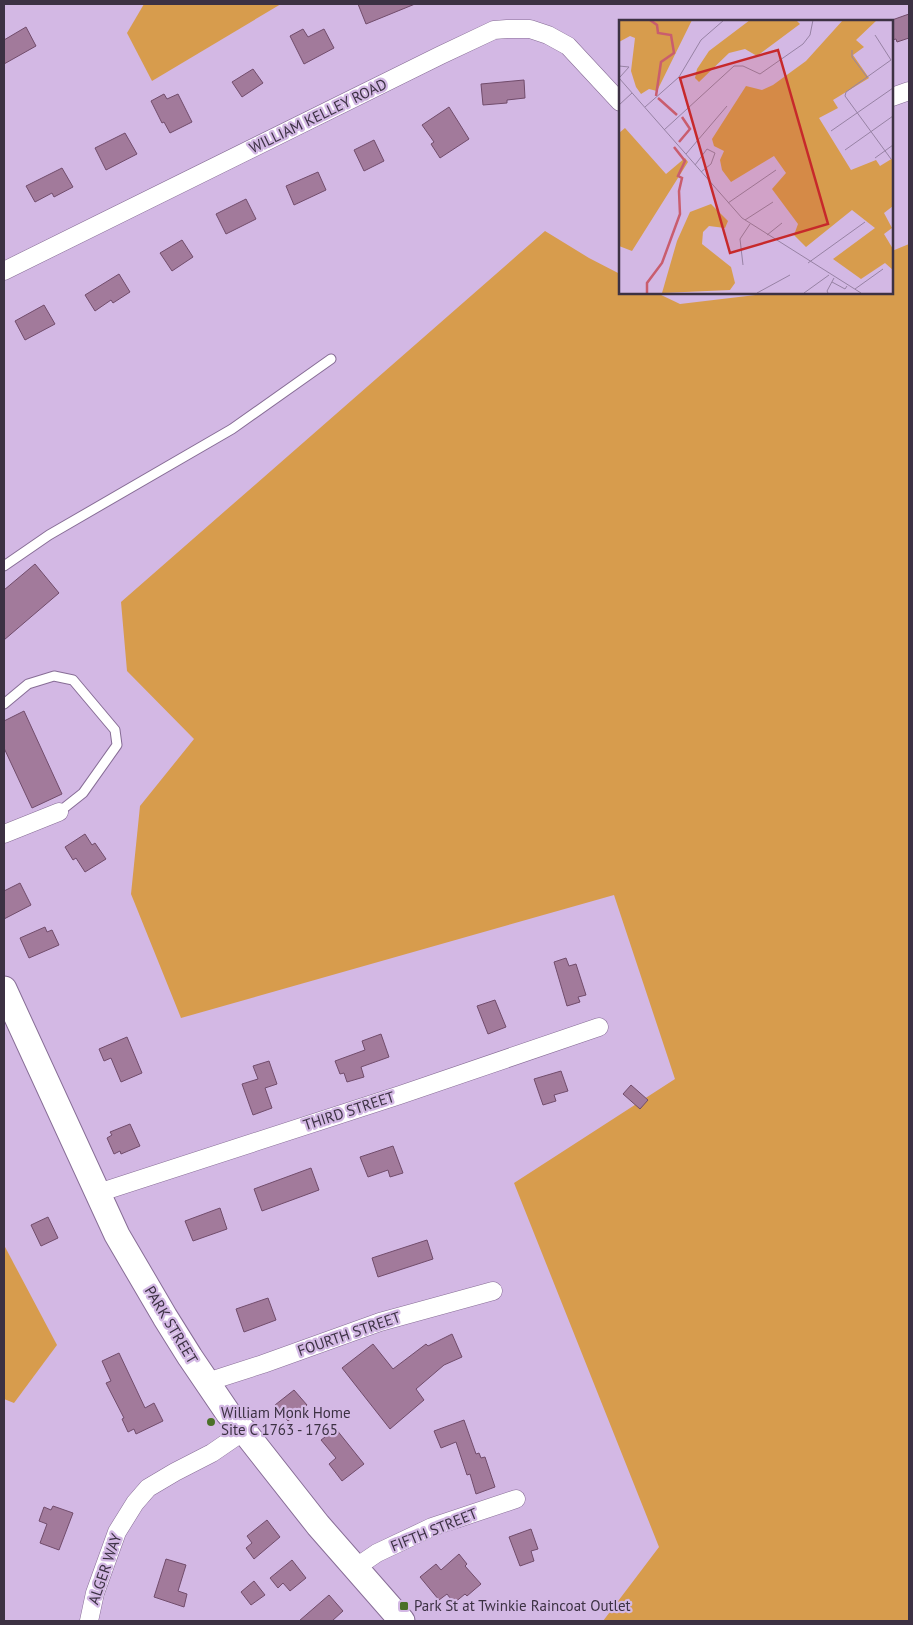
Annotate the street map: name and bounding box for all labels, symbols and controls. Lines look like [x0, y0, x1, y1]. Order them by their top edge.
inset map [619, 20, 893, 294]
street label: WILLIAM KELLEY ROAD [246, 74, 390, 157]
street label: THIRD STREET [301, 1087, 398, 1134]
street label: PARK STREET [141, 1282, 202, 1368]
street label: FOURTH STREET [295, 1307, 404, 1360]
place label: William Monk Home Site C 1763 - 1765 [221, 1403, 351, 1439]
marker: William Monk Home Site C 1763 - 1765 [205, 1416, 217, 1428]
street label: FIFTH STREET [388, 1503, 481, 1556]
street label: ALGER WAY [84, 1530, 126, 1607]
place label: Park St at Twinkie Raincoat Outlet [414, 1596, 631, 1615]
marker: Park St at Twinkie Raincoat Outlet [398, 1600, 410, 1612]

